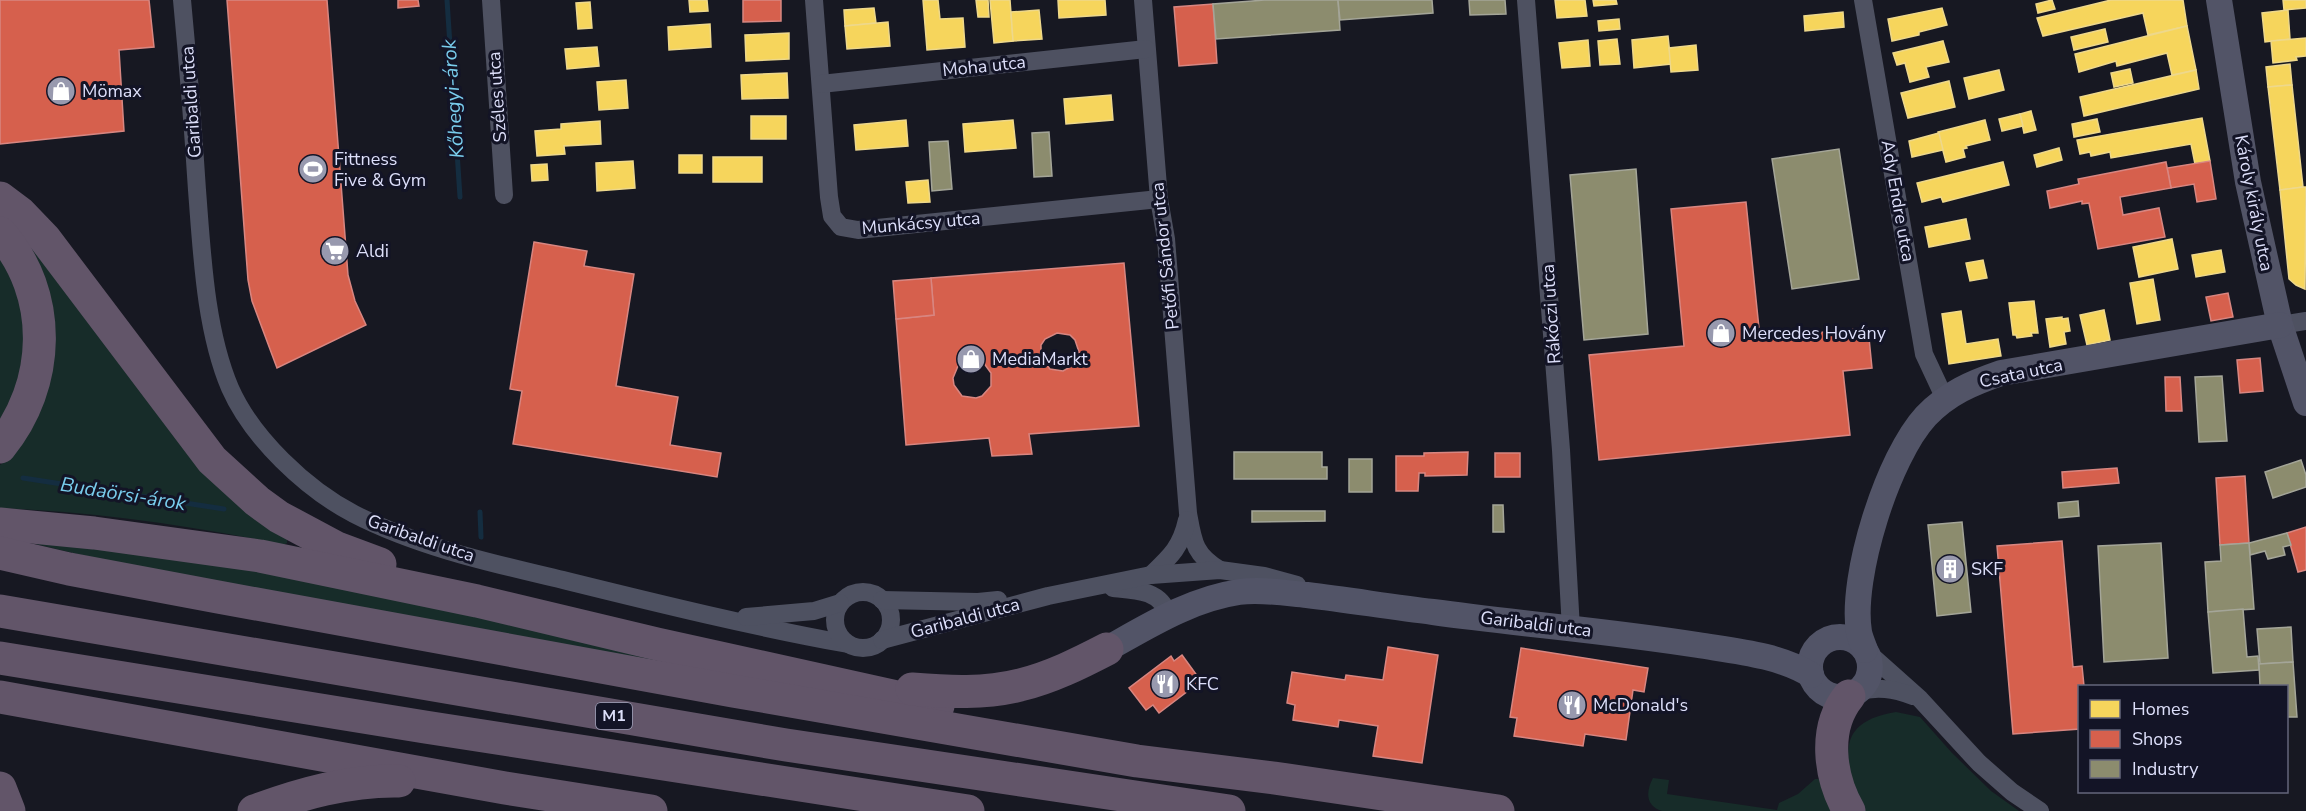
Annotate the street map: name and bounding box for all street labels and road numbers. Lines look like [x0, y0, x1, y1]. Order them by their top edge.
street label: Garibaldi utca [175, 45, 207, 159]
street label: Moha utca [941, 50, 1027, 82]
street label: Széles utca [482, 51, 512, 143]
street label: Károly király utca [2229, 133, 2279, 273]
street label: Ady Endre utca [1875, 138, 1921, 264]
street label: Petőfi Sándor utca [1145, 181, 1185, 331]
street label: Munkácsy utca [861, 206, 981, 240]
street label: Rákóczi utca [1536, 263, 1566, 365]
street label: Csata utca [1977, 352, 2065, 394]
street label: Garibaldi utca [364, 508, 478, 568]
street label: Garibaldi utca [908, 592, 1022, 644]
street label: Garibaldi utca [1479, 605, 1593, 643]
road number: M1 [596, 703, 632, 729]

